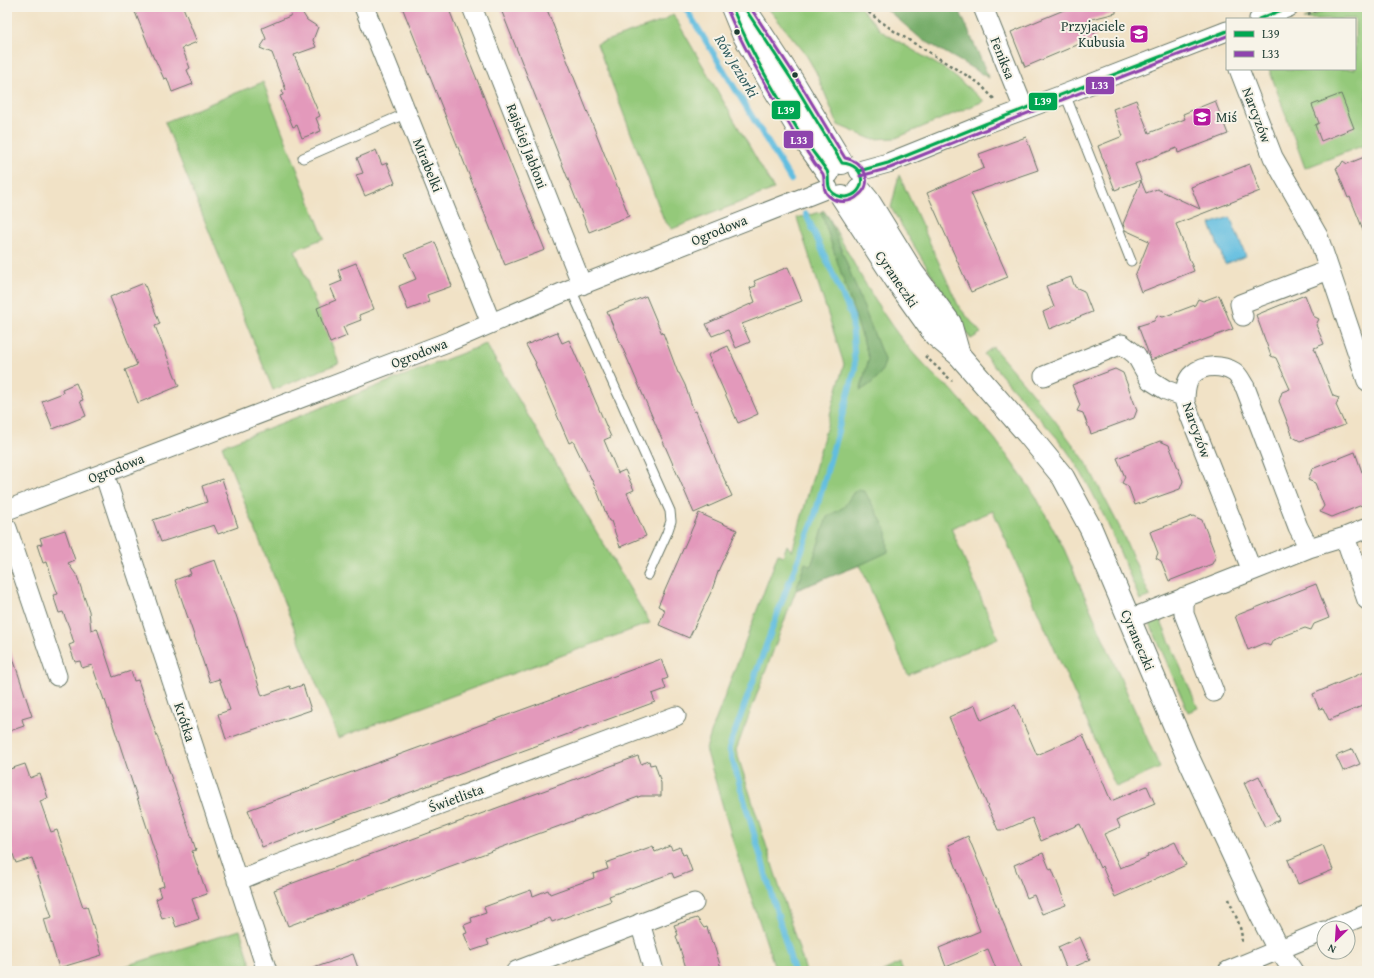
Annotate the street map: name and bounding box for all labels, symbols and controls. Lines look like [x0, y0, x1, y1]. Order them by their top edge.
place label: Przyjaciele Kubusia [1061, 16, 1125, 52]
legend [1226, 18, 1356, 70]
school or university icon: Przyjaciele Kubusia [1128, 23, 1150, 45]
text: L39 [1262, 25, 1280, 42]
unlabelled marker [732, 27, 742, 37]
water label: Rów Jeziorki [709, 30, 764, 101]
street label: Feniksa [985, 34, 1021, 82]
text: L33 [1262, 45, 1280, 62]
unlabelled marker [790, 70, 800, 80]
line badge: L33 [1085, 76, 1115, 95]
text: L33 [1091, 77, 1109, 93]
street label: Narcyzów [1237, 84, 1277, 146]
line badge: L39 [1028, 92, 1058, 111]
text: L39 [1034, 93, 1052, 109]
line badge: L39 [771, 100, 801, 120]
street label: Rajskiej Jabłoni [502, 101, 552, 192]
text: L39 [777, 102, 795, 118]
school or university icon: Miś [1191, 106, 1213, 128]
place label: Miś [1216, 107, 1237, 127]
line badge: L33 [783, 130, 814, 149]
text: L33 [790, 132, 808, 148]
street label: Mirabelki [408, 135, 448, 195]
street label: Ogrodowa [688, 210, 750, 250]
street label: Cyraneczki [871, 247, 923, 311]
street label: Ogrodowa [388, 333, 450, 373]
street label: Narcyzów [1178, 399, 1216, 461]
street label: Ogrodowa [85, 448, 147, 488]
street label: Cyraneczki [1116, 606, 1160, 674]
street label: Krótka [169, 700, 201, 744]
street label: Świetlista [426, 779, 487, 817]
north arrow [1316, 920, 1356, 960]
text: N [1324, 940, 1338, 958]

